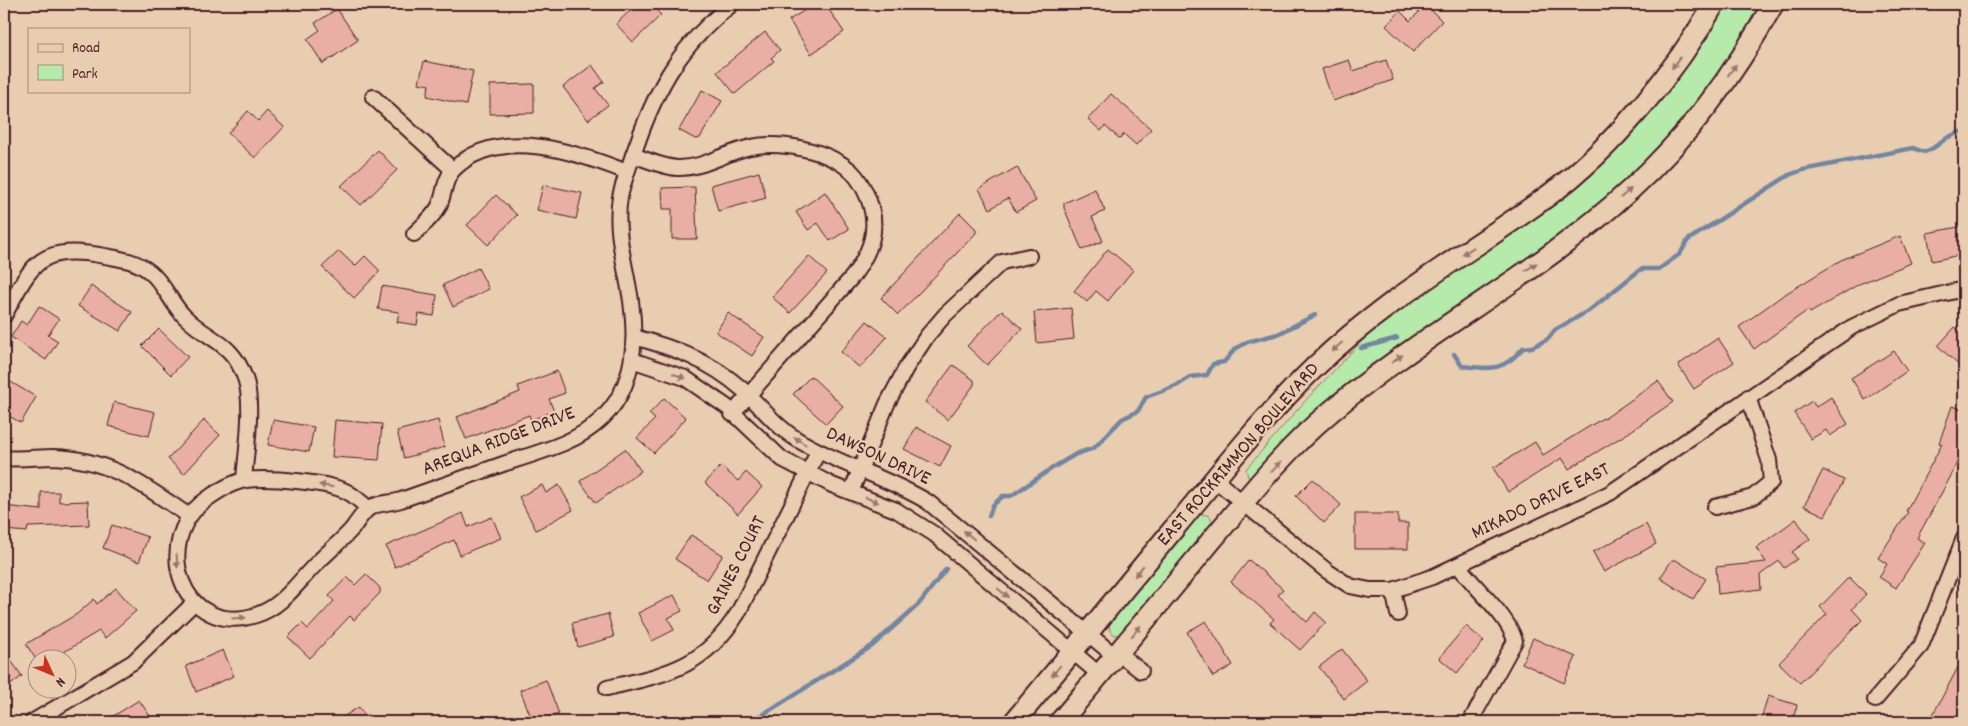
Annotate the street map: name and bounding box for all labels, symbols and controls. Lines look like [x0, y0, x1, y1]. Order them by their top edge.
legend [28, 28, 190, 92]
text: Road [72, 38, 100, 60]
one-way arrow [1671, 56, 1681, 70]
text: Park [72, 64, 98, 86]
one-way arrow [1727, 64, 1737, 77]
one-way arrow [1619, 188, 1632, 199]
one-way arrow [1461, 246, 1474, 255]
one-way arrow [1524, 262, 1538, 272]
one-way arrow [1331, 341, 1343, 353]
one-way arrow [1390, 354, 1404, 364]
street label: EAST ROCKRIMMON BOULEVARD [1151, 357, 1327, 553]
one-way arrow [672, 372, 686, 380]
street label: AREQUA RIDGE DRIVE [419, 400, 579, 484]
street label: DAWSON DRIVE [821, 421, 935, 493]
one-way arrow [793, 437, 807, 446]
street label: MIKADO DRIVE EAST [1467, 456, 1615, 548]
one-way arrow [1270, 461, 1282, 473]
one-way arrow [318, 481, 334, 489]
one-way arrow [864, 497, 879, 504]
street label: GAINES COURT [700, 511, 774, 621]
one-way arrow [963, 530, 975, 541]
one-way arrow [173, 553, 181, 569]
one-way arrow [1133, 564, 1144, 577]
one-way arrow [997, 588, 1010, 599]
one-way arrow [231, 613, 247, 621]
one-way arrow [1130, 626, 1142, 638]
north arrow [28, 648, 78, 698]
one-way arrow [1051, 664, 1062, 677]
text: N [50, 672, 70, 691]

